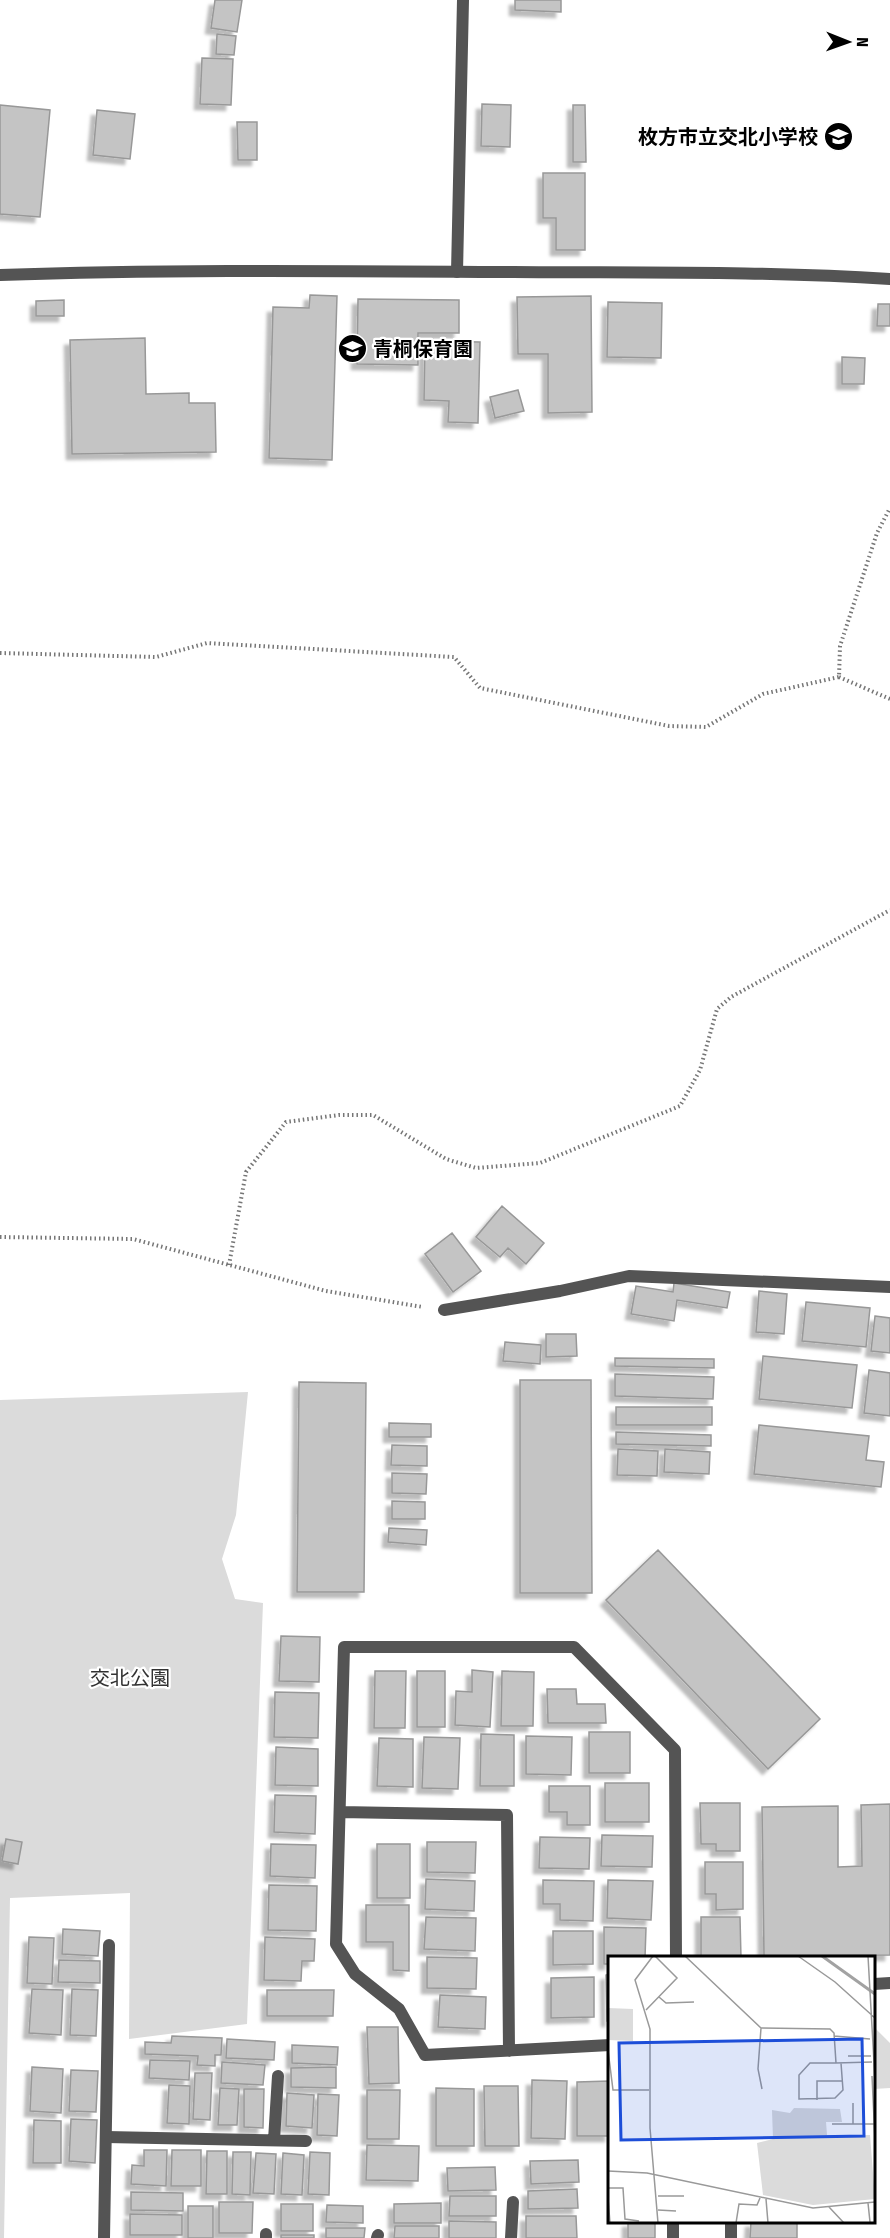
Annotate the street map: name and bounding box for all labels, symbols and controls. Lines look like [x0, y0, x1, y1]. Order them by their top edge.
north arrow [818, 12, 878, 72]
text: N [853, 37, 872, 47]
school or university icon: 枚方市立交北小学校 [823, 121, 855, 153]
place label: 枚方市立交北小学校 [638, 125, 818, 149]
school or university icon: 青桐保育園 [336, 333, 368, 365]
place label: 青桐保育園 [373, 337, 473, 361]
park label: 交北公園 [90, 1666, 170, 1690]
inset map [608, 1956, 875, 2223]

